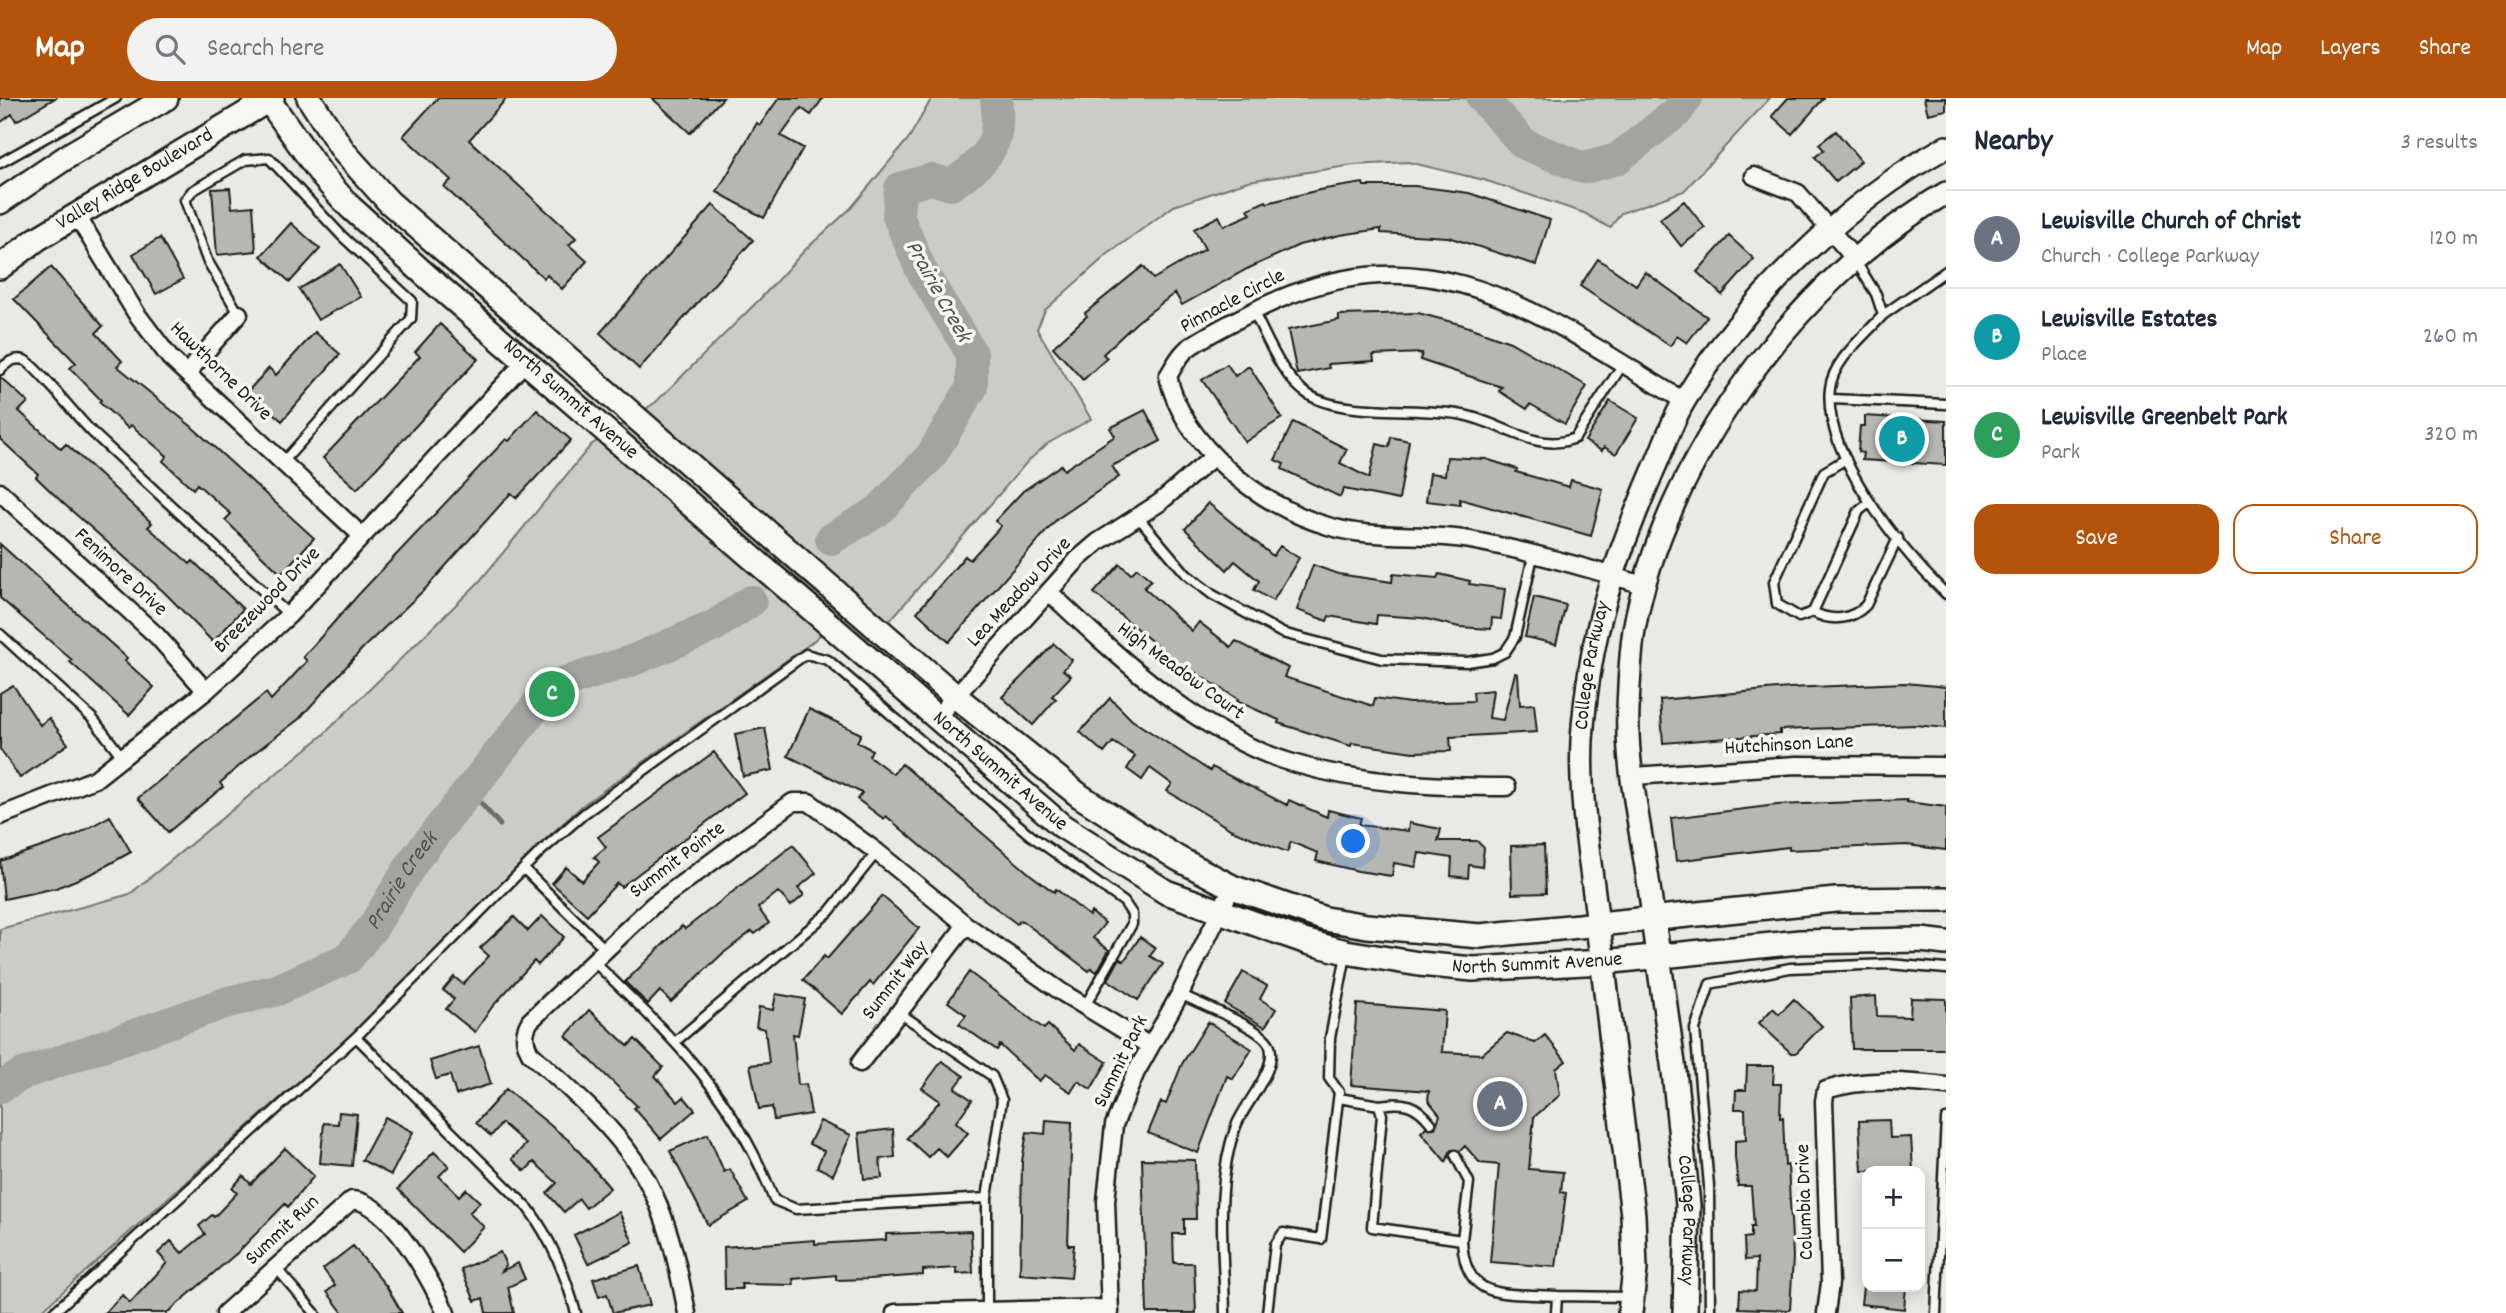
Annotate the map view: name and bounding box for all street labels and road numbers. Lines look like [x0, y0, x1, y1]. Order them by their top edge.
street label: Valley Ridge Boulevard [51, 121, 220, 239]
street label: Pinnacle Circle [1175, 262, 1291, 342]
street label: Hawthorne Drive [162, 315, 278, 429]
street label: North Summit Avenue [496, 333, 644, 467]
street label: Fenimore Drive [67, 522, 173, 624]
street label: Lea Meadow Drive [961, 531, 1079, 655]
street label: Breezewood Drive [208, 541, 328, 661]
street label: College Parkway [1568, 598, 1619, 731]
street label: High Meadow Court [1110, 615, 1250, 729]
street label: North Summit Avenue [925, 705, 1074, 839]
street label: Hutchinson Lane [1724, 728, 1854, 764]
street label: Summit Pointe [624, 815, 732, 907]
street label: Summit Way [855, 934, 937, 1027]
street label: North Summit Avenue [1450, 945, 1624, 984]
street label: Summit Park [1087, 1011, 1157, 1113]
street label: Columbia Drive [1789, 1143, 1823, 1261]
street label: College Parkway [1668, 1154, 1703, 1286]
street label: Summit Run [239, 1188, 327, 1274]

